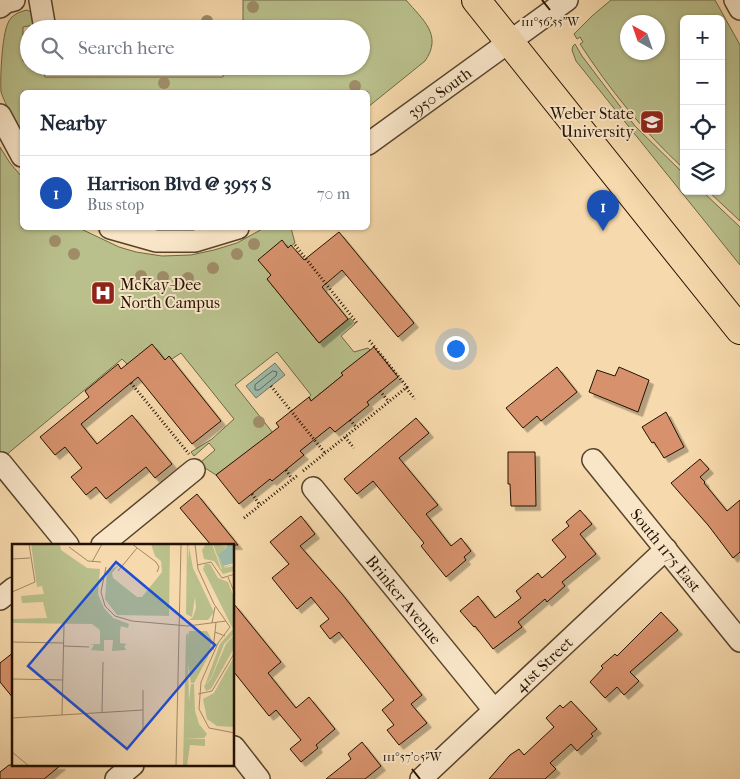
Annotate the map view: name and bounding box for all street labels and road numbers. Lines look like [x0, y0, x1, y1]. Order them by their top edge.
street label: 3950 South [404, 63, 475, 122]
street label: South 1175 East [627, 505, 706, 596]
street label: Brinker Avenue [362, 551, 446, 648]
street label: 41st Street [511, 632, 577, 696]

